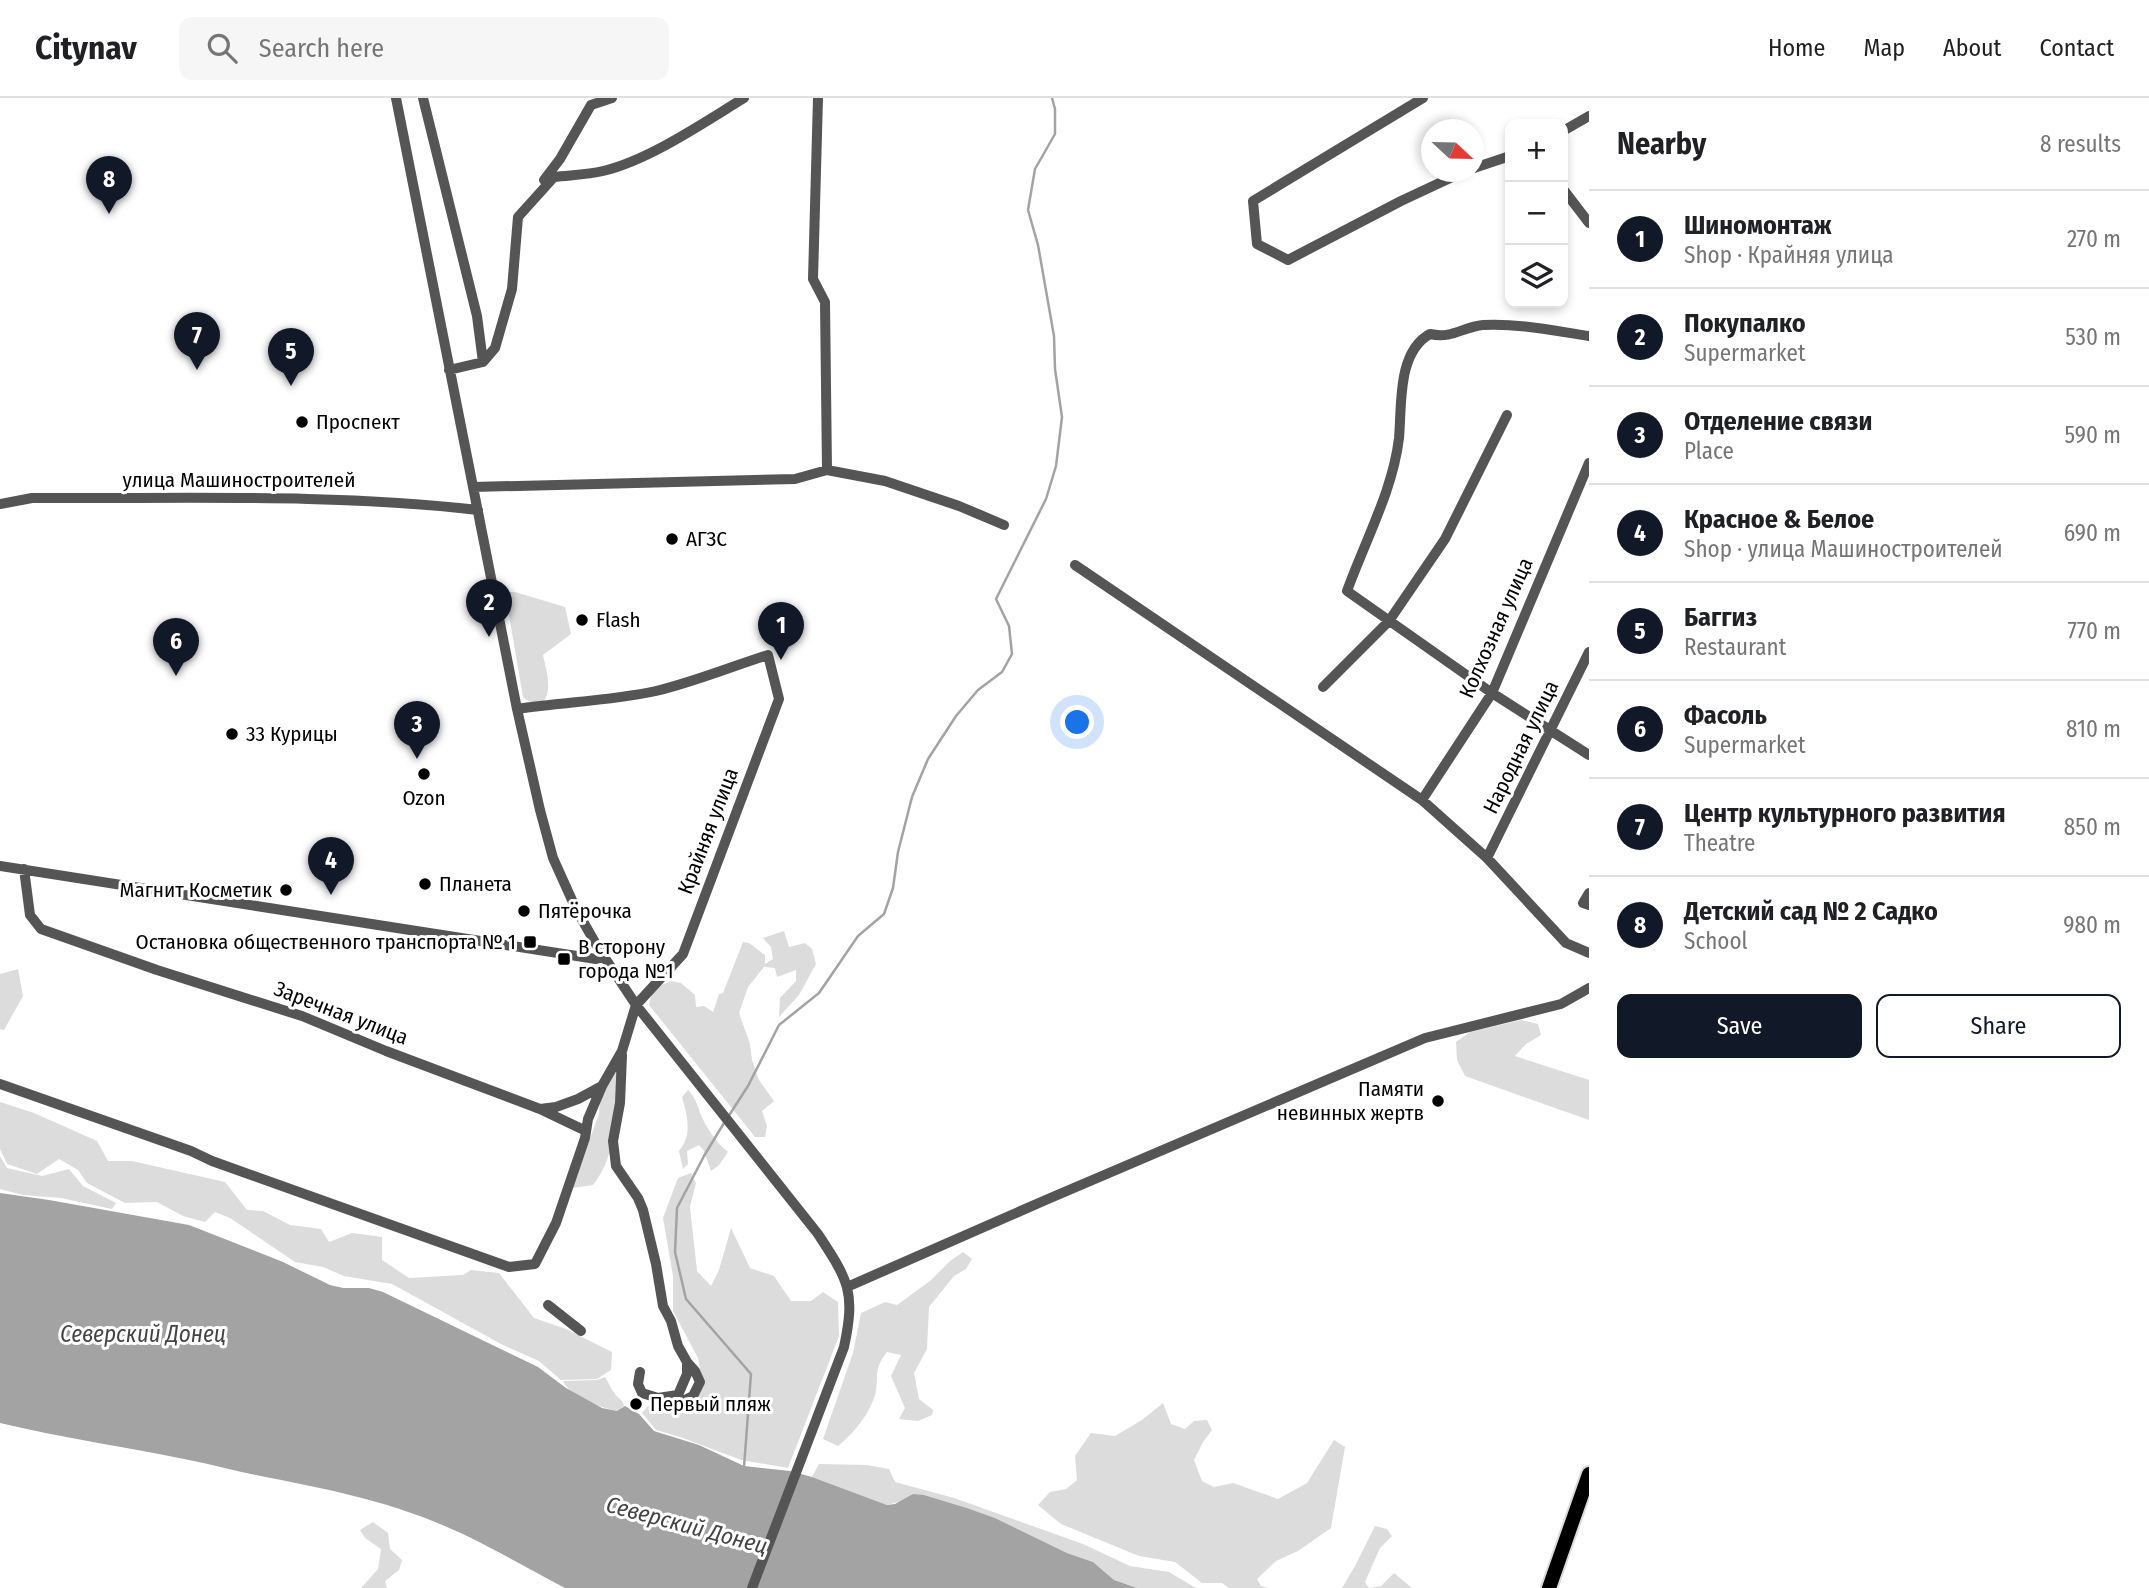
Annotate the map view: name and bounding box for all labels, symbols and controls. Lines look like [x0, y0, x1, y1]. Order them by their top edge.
search box [179, 17, 669, 80]
text: Citynav [35, 28, 137, 68]
icon: search [203, 29, 241, 67]
text: Search here [259, 33, 384, 64]
text: Home [1768, 34, 1825, 62]
text: Map [1863, 34, 1905, 62]
text: About [1943, 34, 2001, 62]
text: Contact [2039, 34, 2114, 62]
north arrow [1421, 119, 1484, 182]
map controls [1505, 119, 1568, 308]
button: + [1505, 119, 1568, 182]
text: Nearby [1617, 126, 1706, 162]
text: 8 results [2040, 130, 2121, 158]
pin: 8 [86, 156, 132, 214]
button: − [1505, 182, 1568, 245]
text: Шиномонтаж [1684, 210, 1832, 241]
text: 1 [1635, 225, 1645, 253]
text: 270 m [2067, 225, 2121, 253]
text: Shop · Крайняя улица [1684, 241, 1894, 269]
button: layers [1505, 245, 1568, 308]
text: Покупалко [1684, 308, 1806, 339]
pin: 7 [174, 312, 220, 370]
text: 2 [1635, 323, 1645, 351]
text: 530 m [2065, 323, 2121, 351]
pin: 5 [268, 328, 314, 386]
text: Supermarket [1684, 339, 1805, 367]
text: Отделение связи [1684, 406, 1873, 437]
place label: Проспект [316, 409, 400, 435]
marker: Проспект [294, 414, 310, 430]
text: 3 [1635, 421, 1645, 449]
text: 590 m [2065, 421, 2121, 449]
text: Place [1684, 437, 1734, 465]
street label: улица Машиностроителей [123, 467, 355, 493]
text: Красное & Белое [1684, 504, 1874, 535]
text: 4 [1634, 519, 1646, 547]
text: 690 m [2064, 519, 2121, 547]
place label: АГЗС [686, 526, 727, 552]
marker: АГЗС [664, 531, 680, 547]
text: Shop · улица Машиностроителей [1684, 535, 2003, 563]
street label: Колхозная улица [1453, 554, 1539, 702]
pin: 2 [466, 579, 512, 637]
pin: 1 [758, 602, 804, 660]
text: Баггиз [1684, 602, 1757, 633]
place label: Flash [596, 607, 641, 633]
marker: Flash [574, 612, 590, 628]
text: 5 [1634, 617, 1646, 645]
text: 770 m [2067, 617, 2121, 645]
pin: 6 [153, 618, 199, 676]
text: Restaurant [1684, 633, 1786, 661]
street label: Народная улица [1478, 676, 1564, 818]
text: Фасоль [1684, 700, 1767, 731]
pin: 3 [394, 701, 440, 759]
your location [1060, 705, 1094, 739]
text: 6 [1634, 715, 1646, 743]
text: 810 m [2066, 715, 2121, 743]
place label: 33 Курицы [246, 721, 338, 747]
marker: 33 Курицы [224, 726, 240, 742]
text: Supermarket [1684, 731, 1805, 759]
street label: Крайняя улица [672, 764, 744, 898]
marker: Ozon [416, 766, 432, 782]
place label: Ozon [402, 785, 446, 811]
text: Центр культурного развития [1684, 798, 2006, 829]
text: 7 [1635, 813, 1645, 841]
text: 850 m [2064, 813, 2121, 841]
text: Theatre [1684, 829, 1755, 857]
pin: 4 [308, 837, 354, 895]
place label: Планета [439, 871, 512, 897]
marker: Планета [417, 876, 433, 892]
place label: Магнит Косметик [119, 877, 272, 903]
marker: Магнит Косметик [278, 882, 294, 898]
text: Детский сад № 2 Садко [1684, 896, 1938, 927]
place label: Пятёрочка [538, 898, 632, 924]
marker: Пятёрочка [516, 903, 532, 919]
text: 8 [1634, 911, 1646, 939]
text: 980 m [2063, 911, 2121, 939]
text: School [1684, 927, 1748, 955]
place label: Остановка общественного транспорта № 1 [135, 929, 516, 955]
marker: Остановка общественного транспорта № 1 [522, 934, 538, 950]
place label: В сторону города №1 [578, 934, 674, 984]
marker: В сторону города №1 [556, 951, 572, 967]
street label: Заречная улица [270, 975, 412, 1051]
button: Save [1617, 994, 1862, 1058]
button: Share [1876, 994, 2121, 1058]
place label: Памяти невинных жертв [1277, 1076, 1424, 1126]
marker: Памяти невинных жертв [1430, 1093, 1446, 1109]
water label: Северский Донец [60, 1320, 226, 1348]
place label: Первый пляж [650, 1391, 771, 1417]
marker: Первый пляж [628, 1396, 644, 1412]
water label: Северский Донец [603, 1490, 771, 1560]

